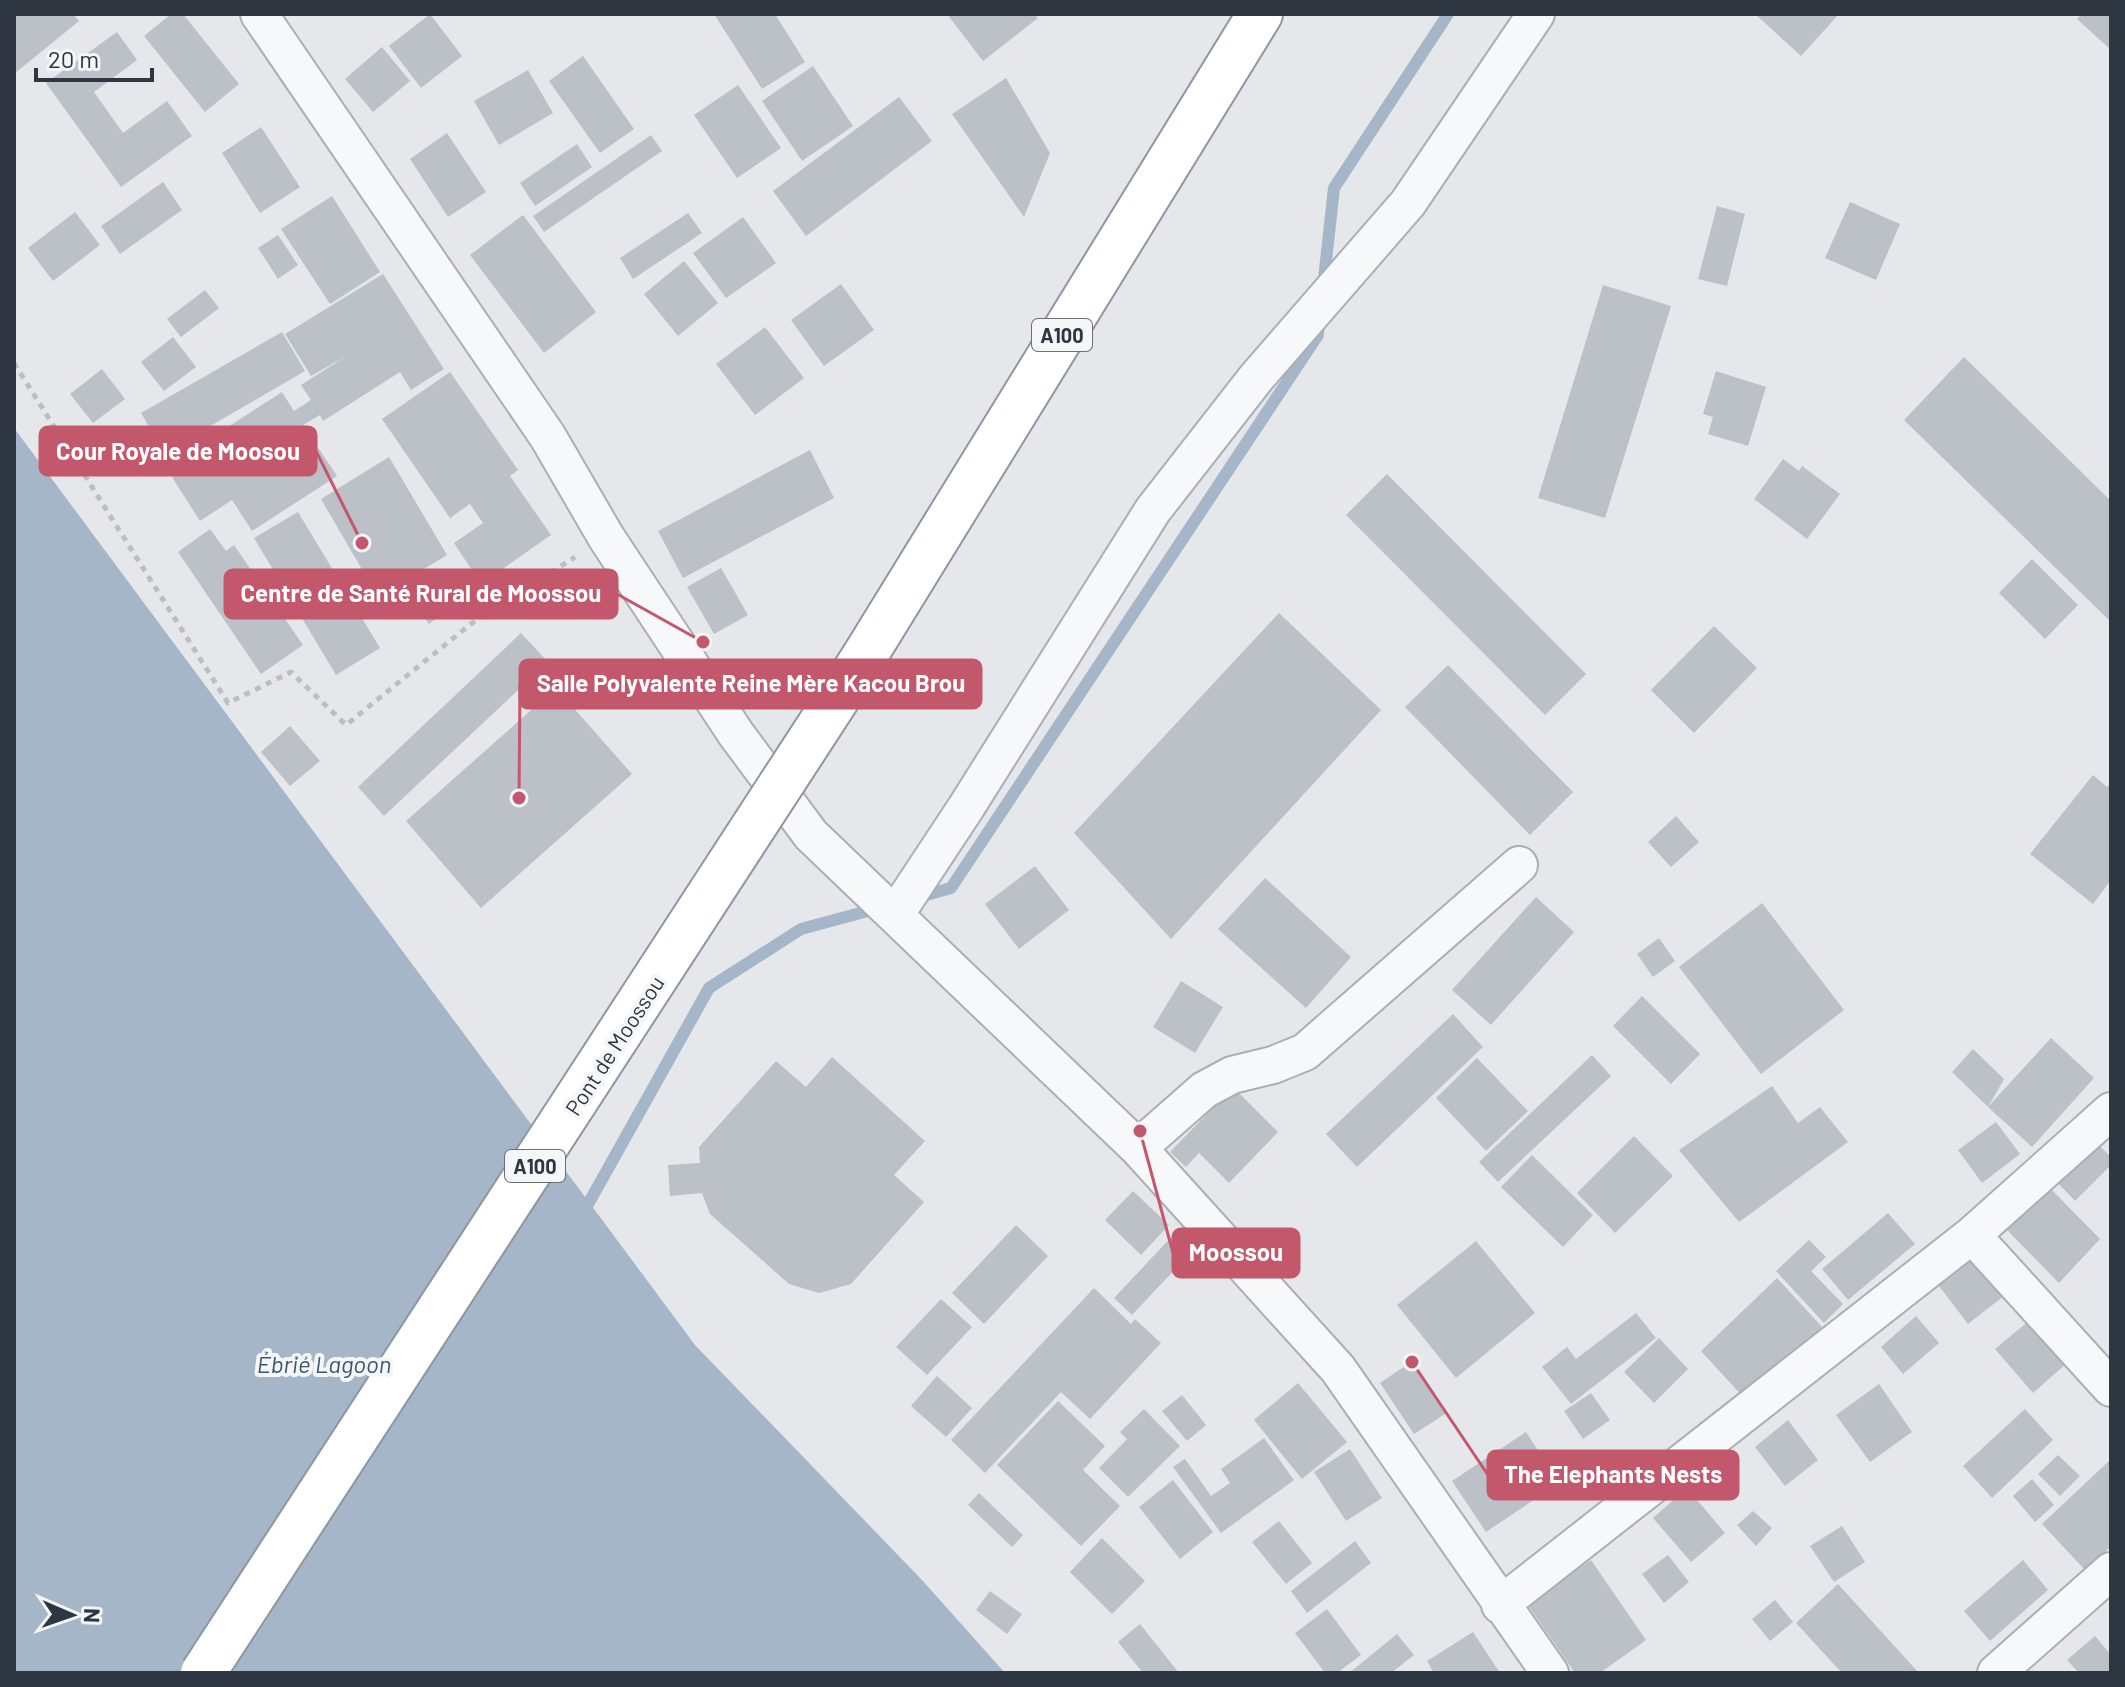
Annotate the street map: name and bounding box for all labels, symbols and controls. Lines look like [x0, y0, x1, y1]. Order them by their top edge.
scale bar [36, 32, 152, 82]
text: 20 m [48, 44, 99, 73]
road number: A100 [1032, 319, 1092, 351]
callout: Cour Royale de Moosou [40, 427, 316, 475]
text: Cour Royale de Moosou [56, 436, 300, 465]
callout: Centre de Santé Rural de Moossou [225, 570, 617, 618]
text: Centre de Santé Rural de Moossou [241, 578, 601, 607]
callout: Salle Polyvalente Reine Mère Kacou Brou [520, 660, 981, 708]
text: Salle Polyvalente Reine Mère Kacou Brou [537, 668, 965, 697]
street label: Pont de Moossou [559, 970, 669, 1120]
road number: A100 [505, 1150, 565, 1182]
callout: Moossou [1173, 1229, 1299, 1277]
text: Moossou [1189, 1237, 1283, 1266]
water label: Ébrié Lagoon [257, 1349, 391, 1378]
callout: The Elephants Nests [1488, 1451, 1738, 1499]
text: The Elephants Nests [1504, 1459, 1722, 1488]
north arrow [32, 1575, 112, 1655]
text: N [80, 1608, 106, 1624]

